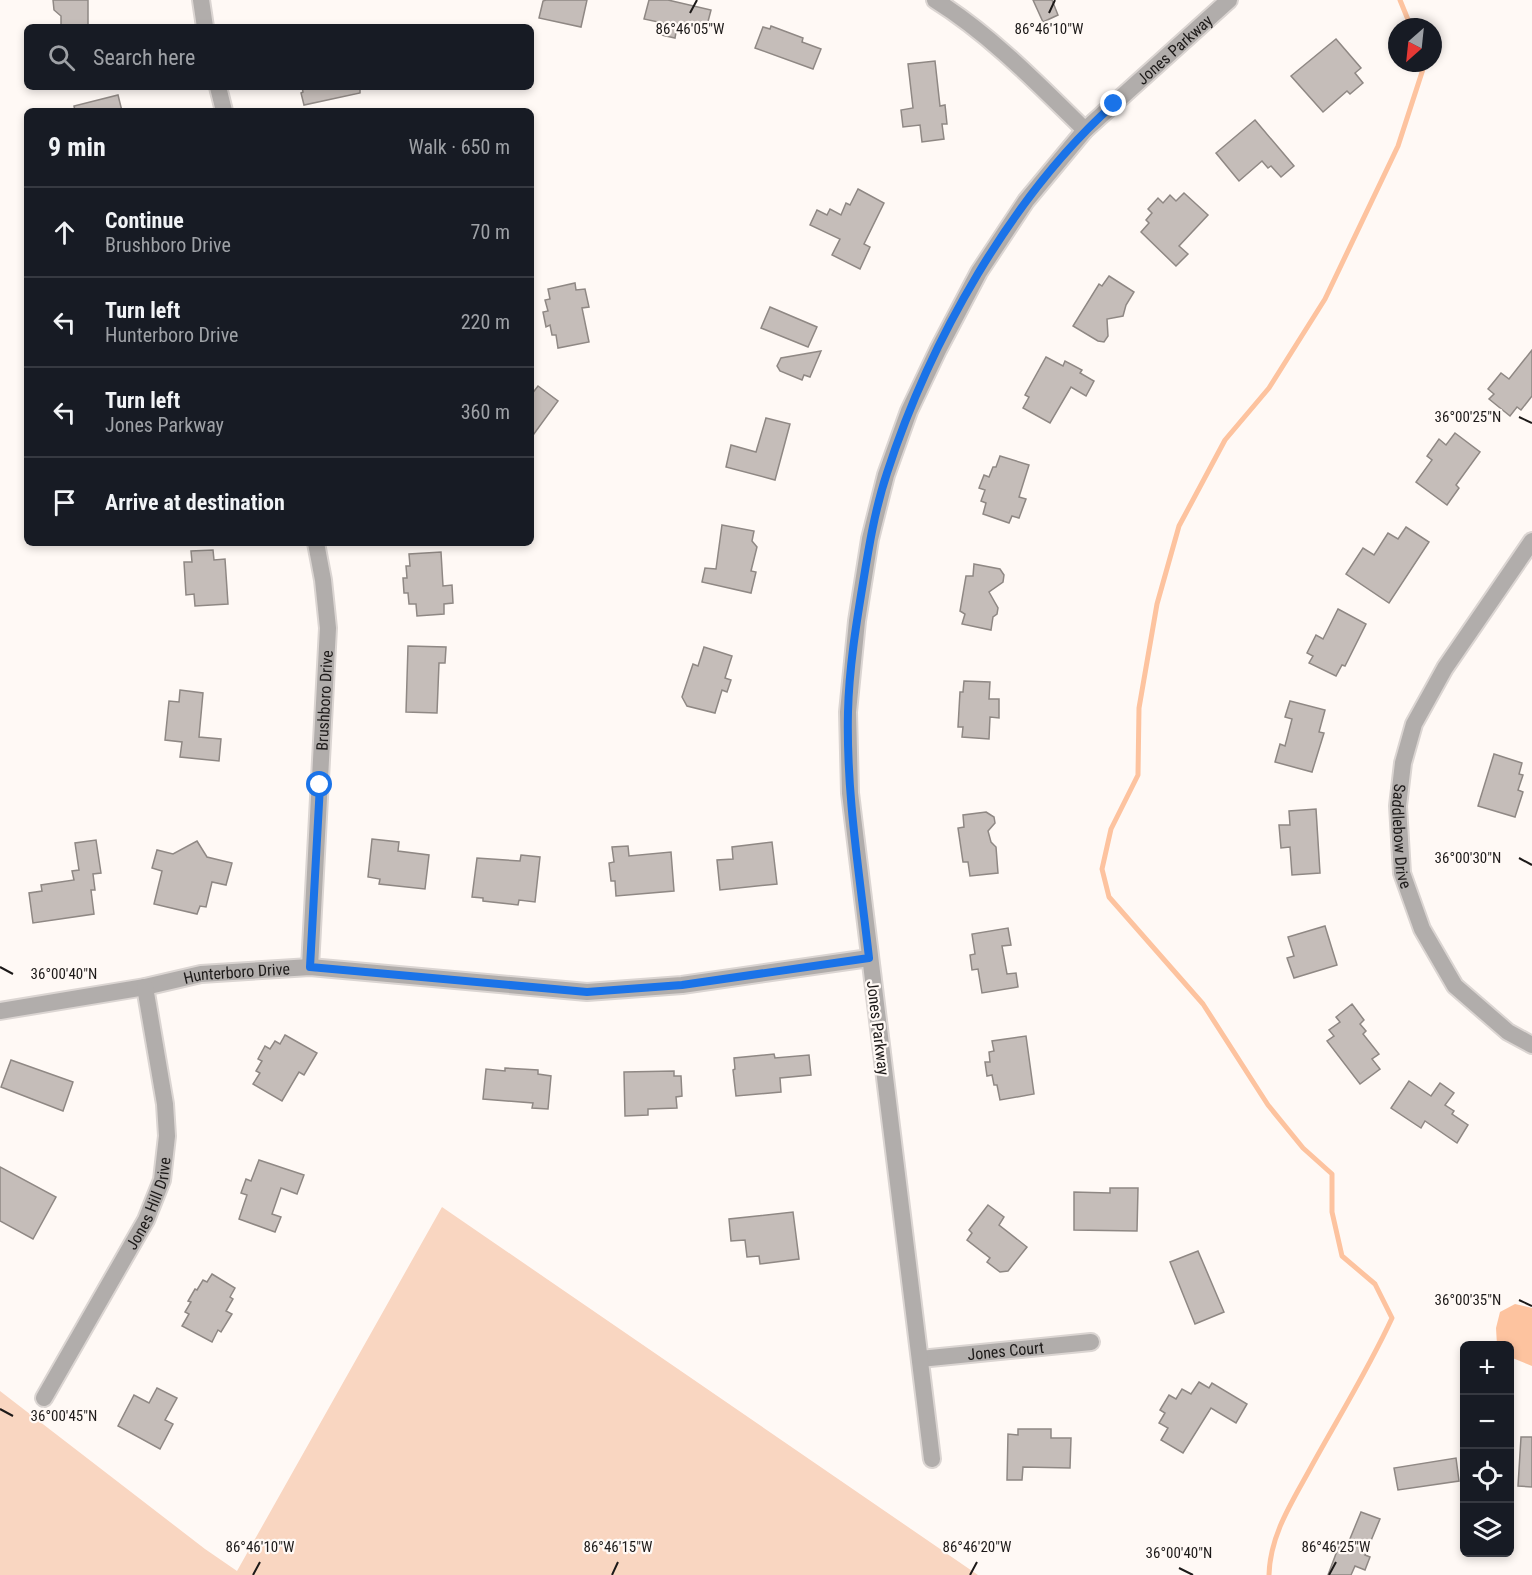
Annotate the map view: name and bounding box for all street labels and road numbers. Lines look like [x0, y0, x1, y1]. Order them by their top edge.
street label: Jones Parkway [1133, 10, 1216, 88]
street label: Brushboro Drive [312, 650, 336, 751]
street label: Saddlebow Drive [1388, 783, 1416, 891]
street label: Hunterboro Drive [181, 959, 290, 987]
street label: Jones Parkway [863, 980, 893, 1077]
street label: Jones Hill Drive [122, 1156, 174, 1253]
street label: Jones Court [966, 1337, 1045, 1364]

